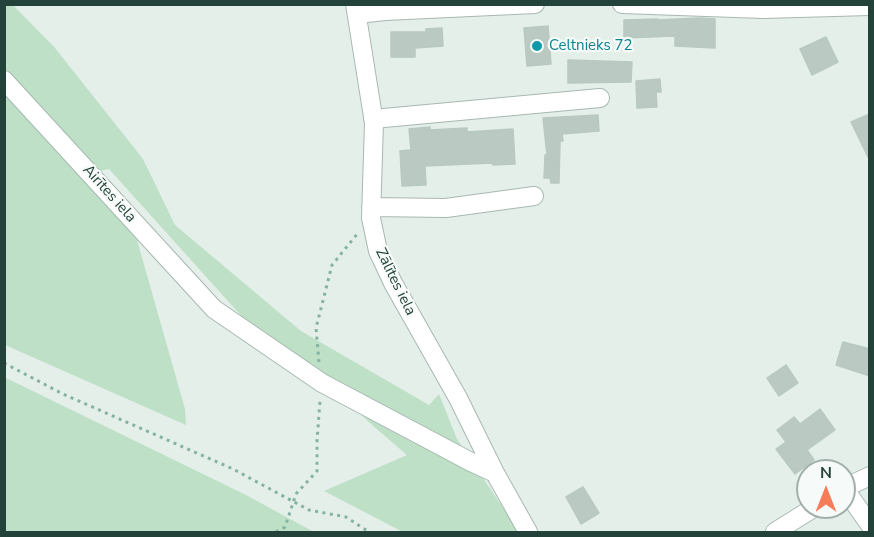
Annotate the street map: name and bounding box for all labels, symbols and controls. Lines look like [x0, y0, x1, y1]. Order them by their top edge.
place label: Celtnieks 72 [549, 37, 633, 55]
marker: Celtnieks 72 [530, 39, 544, 53]
street label: Airītes iela [78, 161, 140, 227]
street label: Zālītes iela [371, 245, 419, 319]
north arrow [796, 459, 856, 519]
text: N [820, 462, 832, 484]

